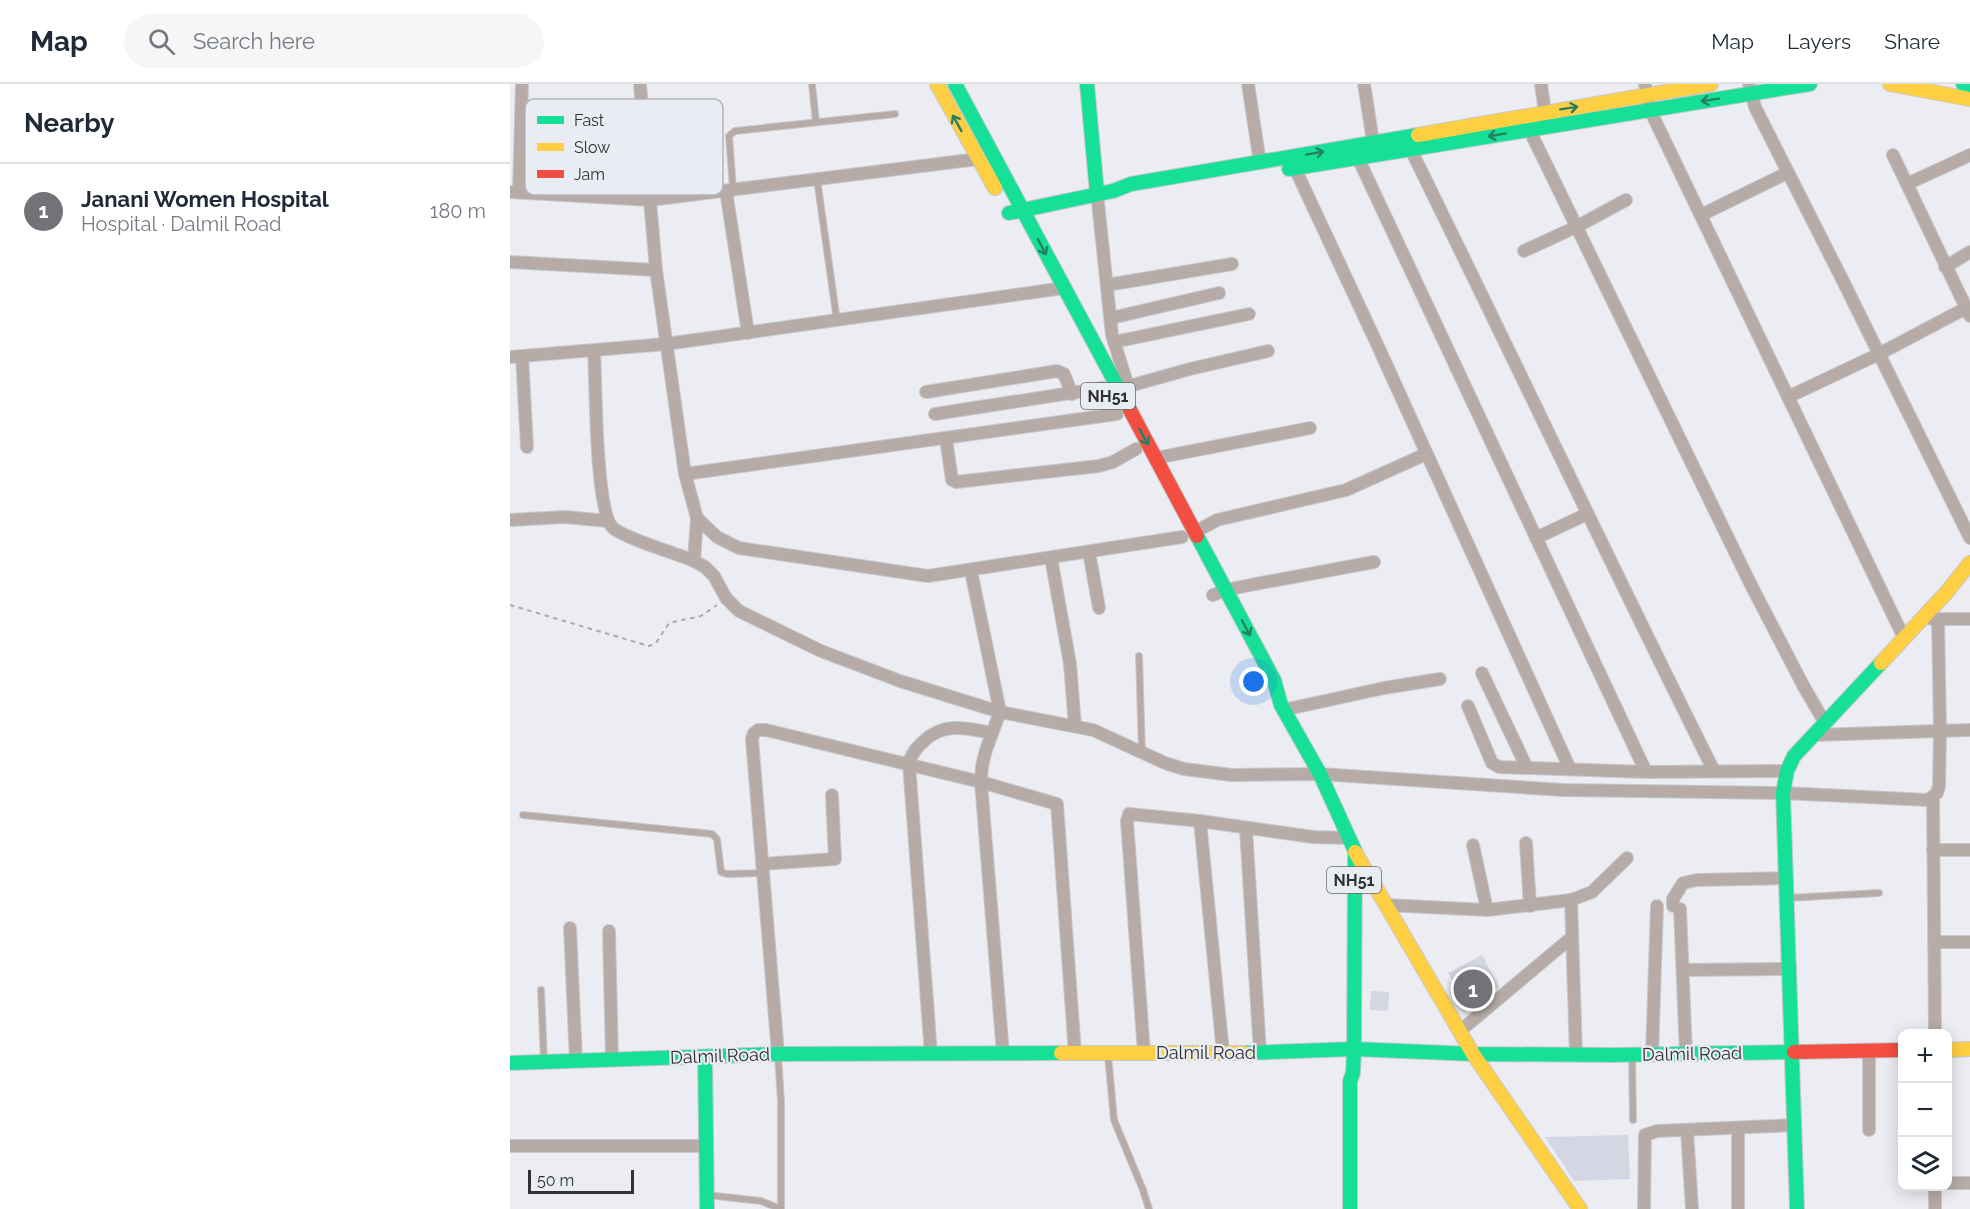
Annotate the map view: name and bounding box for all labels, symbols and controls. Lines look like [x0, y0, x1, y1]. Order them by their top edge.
search box [124, 14, 544, 68]
text: Map [30, 25, 88, 58]
icon: search [145, 25, 178, 58]
text: Search here [193, 28, 315, 54]
text: Map [1711, 29, 1754, 54]
text: Layers [1787, 29, 1851, 54]
text: Share [1884, 29, 1940, 54]
one-way arrow [1701, 95, 1721, 106]
legend [525, 99, 723, 195]
one-way arrow [1558, 102, 1578, 113]
text: Nearby [24, 108, 114, 138]
text: Fast [574, 111, 605, 130]
one-way arrow [951, 114, 962, 132]
one-way arrow [1488, 130, 1508, 141]
text: Slow [574, 138, 610, 157]
one-way arrow [1304, 147, 1324, 158]
text: Jam [574, 165, 605, 184]
text: Janani Women Hospital [81, 186, 329, 212]
text: 1 [39, 199, 48, 223]
text: 180 m [430, 199, 486, 223]
text: Hospital · Dalmil Road [81, 212, 281, 236]
one-way arrow [1036, 238, 1048, 255]
road number: NH51 [1081, 383, 1135, 409]
one-way arrow [1138, 428, 1150, 445]
one-way arrow [1241, 618, 1252, 636]
your location [1239, 667, 1268, 696]
road number: NH51 [1327, 867, 1381, 893]
pin: 1 [1454, 966, 1492, 1012]
map controls [1898, 1029, 1952, 1191]
button: + [1898, 1029, 1952, 1083]
street label: Dalmil Road [1156, 1042, 1256, 1063]
street label: Dalmil Road [1642, 1042, 1742, 1065]
street label: Dalmil Road [670, 1043, 770, 1068]
button: − [1898, 1083, 1952, 1137]
button: layers [1898, 1137, 1952, 1191]
scale bar [528, 1167, 634, 1194]
text: 50 m [537, 1171, 574, 1190]

